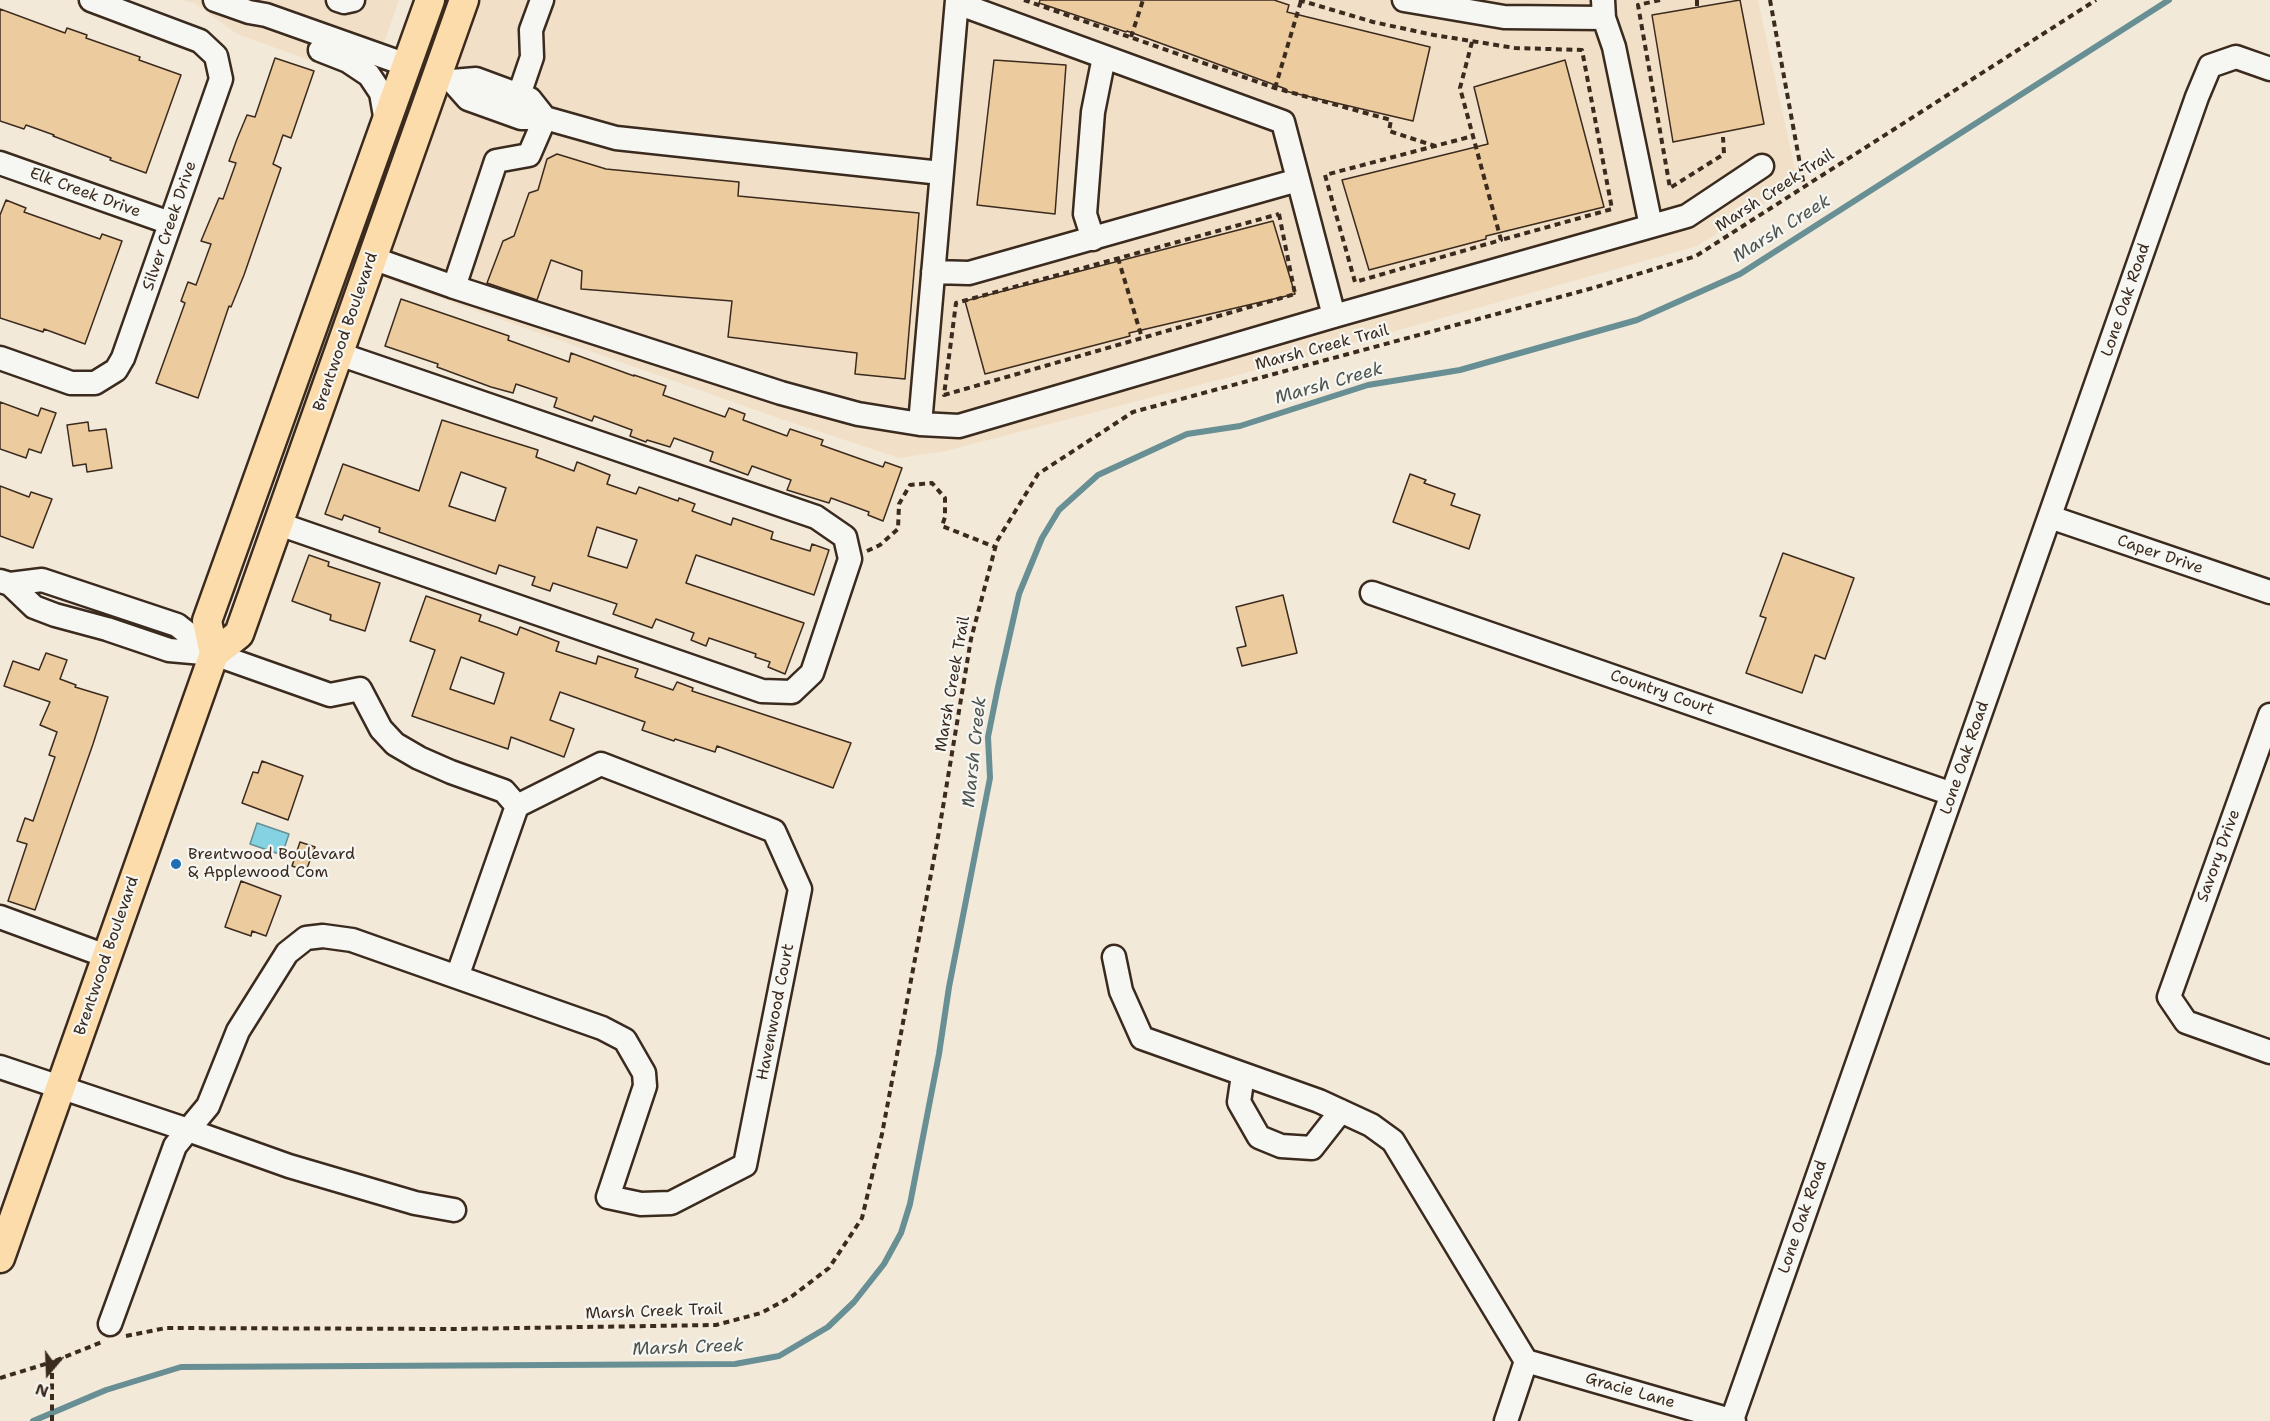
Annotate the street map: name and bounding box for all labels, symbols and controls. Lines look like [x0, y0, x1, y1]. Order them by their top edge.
street label: Marsh Creek Trail [1712, 145, 1838, 237]
street label: Silver Creek Drive [139, 159, 201, 293]
street label: Elk Creek Drive [27, 164, 143, 222]
water label: Marsh Creek [1729, 190, 1835, 268]
street label: Lone Oak Road [2098, 241, 2154, 359]
street label: Brentwood Boulevard [310, 250, 382, 414]
street label: Marsh Creek Trail [1253, 321, 1391, 375]
water label: Marsh Creek [1272, 358, 1386, 410]
street label: Caper Drive [2115, 531, 2205, 579]
street label: Marsh Creek Trail [932, 615, 974, 753]
street label: Country Court [1607, 666, 1717, 720]
water label: Marsh Creek [958, 695, 992, 809]
street label: Lone Oak Road [1937, 699, 1993, 817]
street label: Savory Drive [2193, 807, 2245, 905]
place label: Brentwood Boulevard & Applewood Com [188, 845, 355, 883]
marker: Brentwood Boulevard & Applewood Com [169, 857, 183, 871]
street label: Brentwood Boulevard [71, 874, 143, 1038]
street label: Havenwood Court [753, 942, 799, 1082]
street label: Lone Oak Road [1775, 1158, 1831, 1276]
street label: Marsh Creek Trail [585, 1300, 723, 1324]
water label: Marsh Creek [632, 1335, 744, 1361]
north arrow [18, 1343, 78, 1403]
street label: Gracie Lane [1583, 1369, 1677, 1413]
text: N [33, 1378, 51, 1402]

